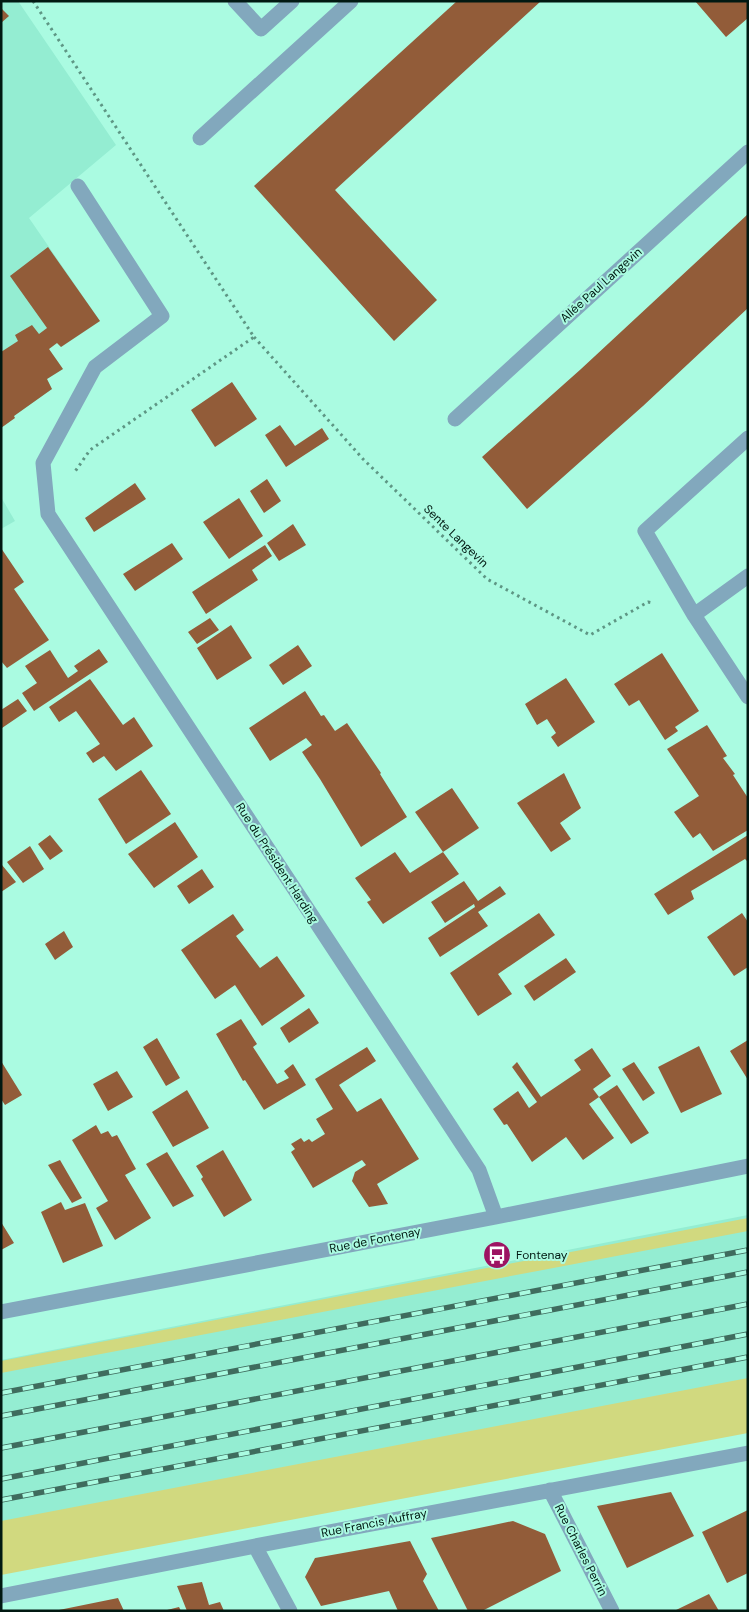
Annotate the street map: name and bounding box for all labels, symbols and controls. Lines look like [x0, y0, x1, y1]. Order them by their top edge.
street label: Allée Paul Langevin [557, 244, 645, 326]
street label: Sente Langevin [420, 501, 492, 571]
street label: Rue du Président Harding [232, 800, 322, 927]
street label: Rue de Fontenay [328, 1223, 422, 1257]
bus stop icon: Fontenay [482, 1240, 512, 1270]
place label: Fontenay [516, 1247, 568, 1263]
street label: Rue Charles Perrin [551, 1501, 611, 1599]
street label: Rue Francis Auffray [320, 1505, 429, 1541]

